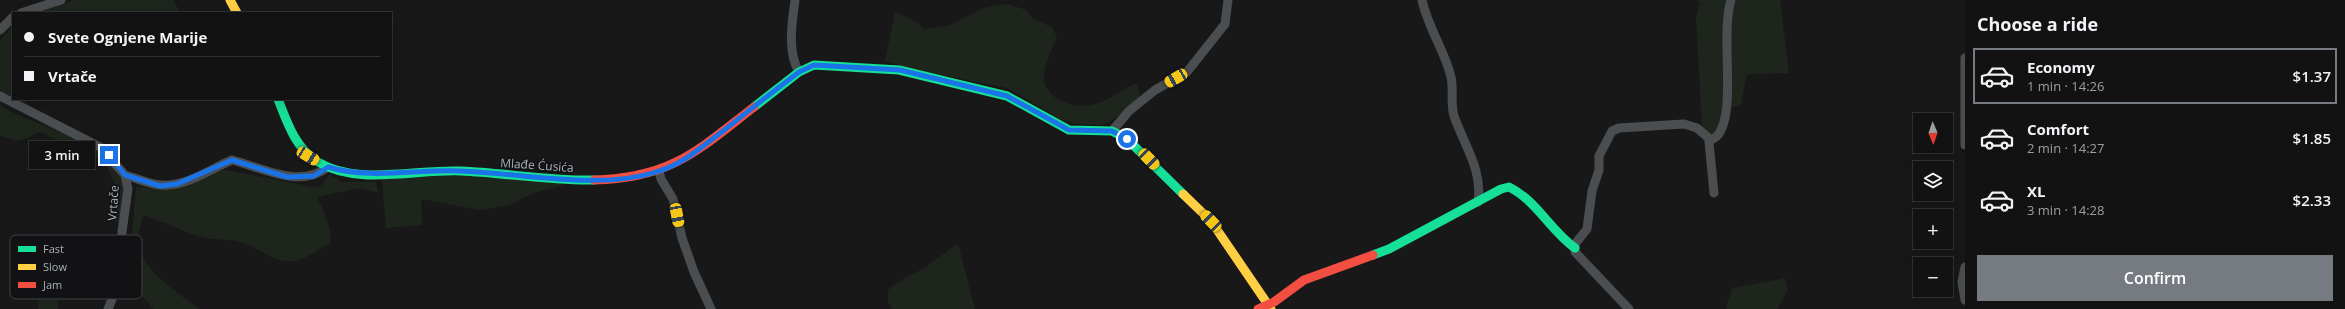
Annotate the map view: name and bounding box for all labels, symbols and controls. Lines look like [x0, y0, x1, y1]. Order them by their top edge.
text: Choose a ride [1977, 12, 2098, 36]
text: Svete Ognjene Marije [48, 27, 207, 47]
text: Economy [2027, 57, 2095, 77]
icon: car [1979, 58, 2015, 94]
text: Vrtače [48, 66, 97, 86]
text: $1.37 [2293, 66, 2331, 86]
car [1163, 67, 1189, 89]
text: 1 min · 14:26 [2027, 77, 2104, 95]
north arrow [1913, 113, 1953, 153]
map controls [1913, 113, 1953, 297]
text: Comfort [2027, 119, 2089, 139]
icon: car [1979, 120, 2015, 156]
text: $1.85 [2293, 128, 2331, 148]
route start [1118, 130, 1136, 148]
text: 2 min · 14:27 [2027, 139, 2104, 157]
callout: 3 min [29, 141, 95, 169]
car [295, 145, 321, 167]
text: 3 min [44, 146, 80, 164]
route end [100, 146, 118, 164]
car [1136, 146, 1162, 172]
street label: Mlađe Ćusića [500, 154, 574, 176]
button: layers [1913, 161, 1953, 201]
text: XL [2027, 181, 2045, 201]
icon: car [1979, 182, 2015, 218]
street label: Vrtače [103, 184, 123, 221]
text: $2.33 [2293, 190, 2331, 210]
text: 3 min · 14:28 [2027, 201, 2104, 219]
car [669, 202, 685, 228]
car [1198, 208, 1224, 234]
button: + [1913, 209, 1953, 249]
legend [10, 235, 142, 299]
text: Fast [43, 241, 64, 256]
button: Confirm [1977, 255, 2333, 301]
button: − [1913, 257, 1953, 297]
text: Slow [43, 259, 67, 274]
text: Jam [42, 277, 62, 292]

